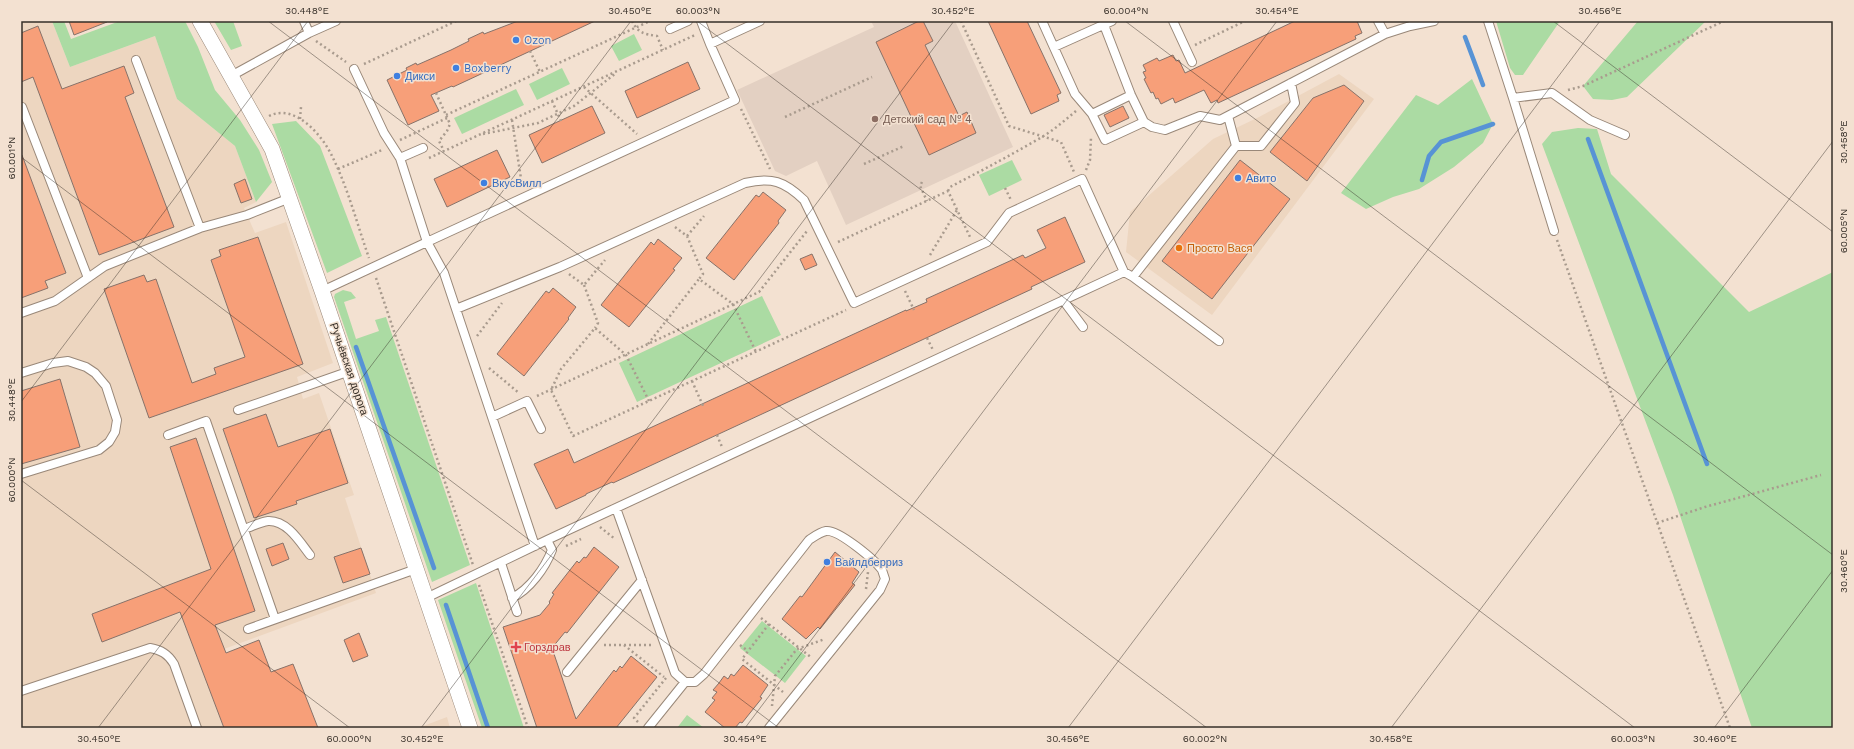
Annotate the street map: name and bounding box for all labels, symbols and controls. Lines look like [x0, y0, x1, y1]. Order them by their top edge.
text: 30.448°E [285, 5, 329, 16]
text: 30.450°E [608, 5, 652, 16]
text: 60.003°N [676, 5, 720, 16]
text: 30.452°E [931, 5, 975, 16]
text: 60.004°N [1104, 5, 1148, 16]
text: 30.454°E [1255, 5, 1299, 16]
text: 30.456°E [1578, 5, 1622, 16]
place label: Ozon [524, 34, 551, 47]
marker: Ozon [511, 35, 521, 45]
place label: Boxberry [464, 62, 512, 75]
marker: Boxberry [451, 63, 461, 73]
place label: Дикси [405, 70, 435, 83]
marker: Дикси [392, 71, 402, 81]
place label: Детский сад № 4 [883, 113, 972, 126]
marker: Детский сад № 4 [870, 114, 880, 124]
text: 30.458°E [1838, 120, 1849, 164]
text: 60.001°N [6, 137, 17, 179]
place label: Авито [1246, 172, 1276, 185]
marker: Авито [1233, 173, 1243, 183]
place label: ВкусВилл [492, 177, 541, 190]
marker: ВкусВилл [479, 178, 489, 188]
text: 60.005°N [1838, 209, 1849, 253]
place label: Просто Вася [1187, 242, 1252, 255]
marker: Просто Вася [1174, 243, 1184, 253]
street label: Ручьёвская дорога [327, 321, 371, 418]
text: 30.448°E [6, 378, 17, 422]
text: 60.000°N [6, 457, 17, 503]
text: 30.460°E [1838, 549, 1849, 593]
place label: Вайлдберриз [835, 556, 903, 569]
marker: Вайлдберриз [822, 557, 832, 567]
place label: Горздрав [524, 641, 571, 654]
marker: Горздрав [511, 642, 521, 652]
text: 30.450°E [77, 733, 121, 744]
text: 60.000°N [326, 733, 372, 744]
text: 30.452°E [400, 733, 444, 744]
text: 30.454°E [723, 733, 767, 744]
text: 30.456°E [1046, 733, 1090, 744]
text: 60.002°N [1183, 733, 1227, 744]
text: 30.458°E [1369, 733, 1413, 744]
text: 60.003°N [1611, 733, 1655, 744]
text: 30.460°E [1693, 733, 1737, 744]

